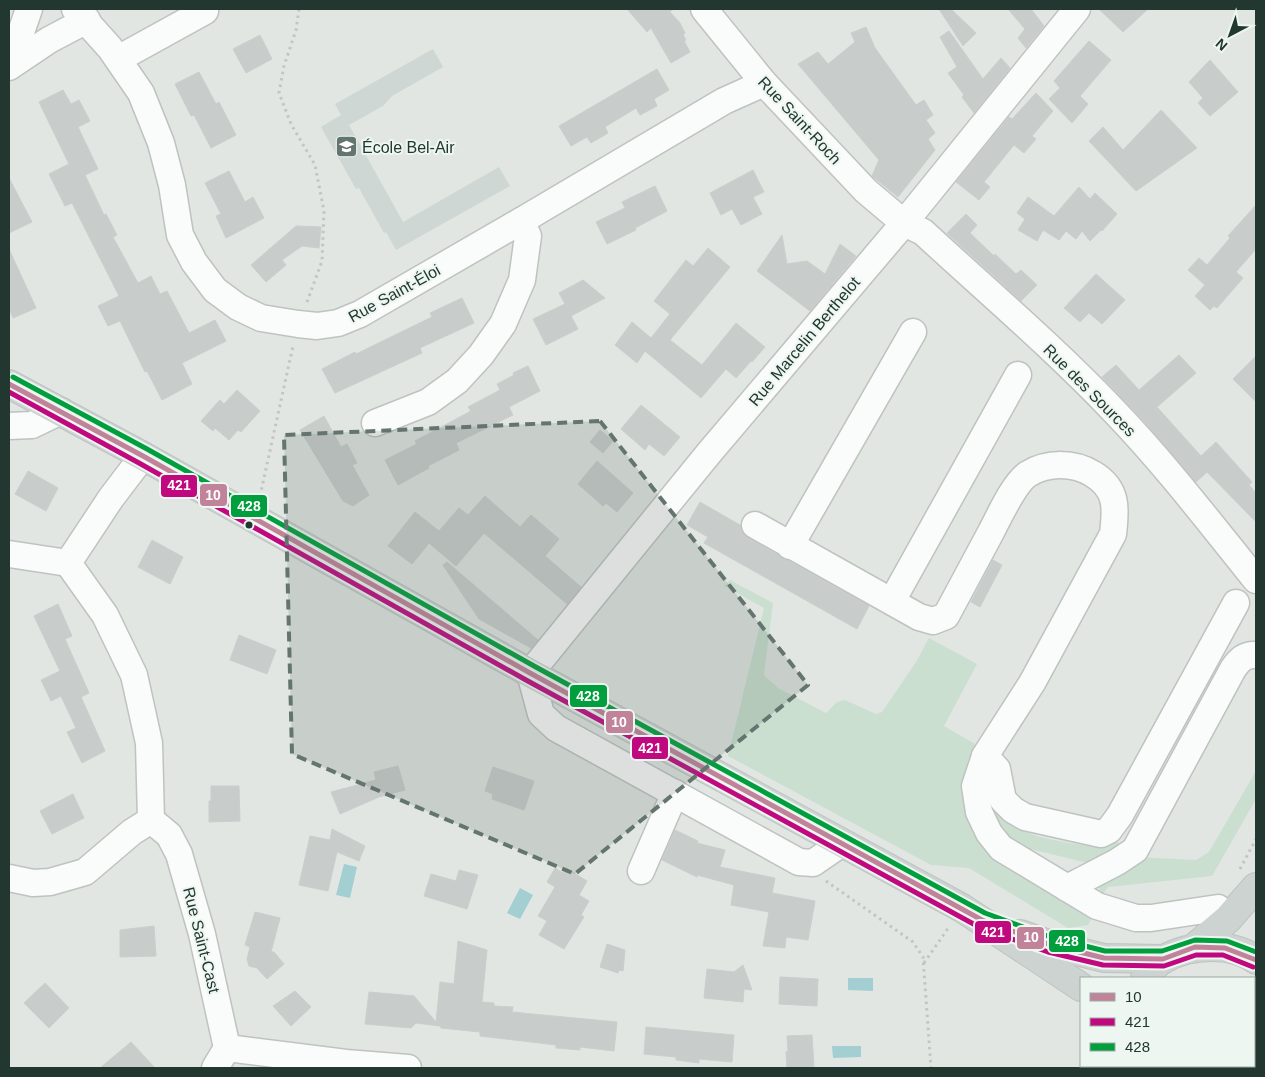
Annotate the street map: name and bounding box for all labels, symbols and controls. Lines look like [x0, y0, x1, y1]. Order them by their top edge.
north arrow [1205, 10, 1255, 60]
text: N [1212, 35, 1231, 54]
street label: Rue Saint-Roch [755, 73, 844, 167]
school or university icon: École Bel-Air [334, 135, 358, 159]
place label: École Bel-Air [362, 138, 455, 156]
street label: Rue Saint-Éloi [345, 260, 443, 326]
street label: Rue Marcelin Berthelot [746, 273, 864, 409]
street label: Rue des Sources [1040, 341, 1139, 440]
line badge: 421 [160, 474, 198, 498]
text: 421 [167, 477, 191, 493]
line badge: 10 [199, 483, 228, 507]
text: 10 [205, 487, 221, 503]
line badge: 428 [230, 494, 268, 518]
text: 428 [237, 498, 261, 514]
unlabelled marker [244, 520, 254, 530]
line badge: 428 [569, 684, 608, 708]
text: 428 [576, 688, 600, 704]
line badge: 10 [605, 710, 634, 734]
text: 10 [611, 714, 627, 730]
line badge: 421 [631, 736, 669, 760]
text: 421 [638, 740, 662, 756]
street label: Rue Saint-Cast [180, 885, 223, 995]
line badge: 421 [974, 920, 1012, 944]
text: 421 [981, 924, 1005, 940]
line badge: 10 [1016, 926, 1045, 950]
text: 10 [1023, 929, 1039, 945]
line badge: 428 [1048, 929, 1086, 953]
text: 428 [1055, 933, 1079, 949]
legend [1080, 977, 1255, 1067]
text: 10 [1125, 988, 1142, 1005]
text: 421 [1125, 1013, 1150, 1030]
text: 428 [1125, 1038, 1150, 1055]

